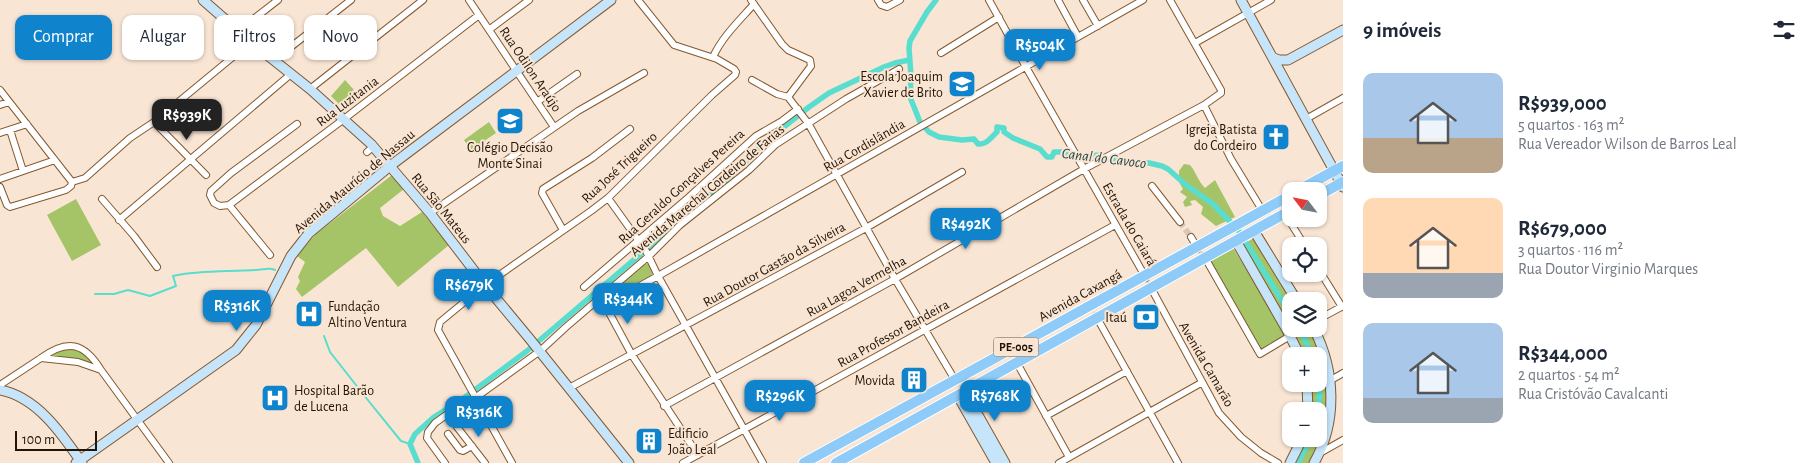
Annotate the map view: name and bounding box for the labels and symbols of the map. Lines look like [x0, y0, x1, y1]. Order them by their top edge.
street label: Rua Odilon Araújo [497, 25, 564, 115]
pin: R$504K [999, 28, 1081, 71]
school or university icon: Escola Joaquim Xavier de Brito [947, 69, 977, 99]
place label: Escola Joaquim Xavier de Brito [860, 70, 943, 100]
street label: Rua Luzitania [314, 74, 382, 129]
pin: R$939K [146, 98, 228, 141]
school or university icon: Colégio Decisão Monte Sinai [495, 106, 525, 136]
street label: Rua Cordislândia [821, 117, 908, 175]
street label: Avenida Marechal Cordeiro de Farias [628, 122, 787, 259]
church icon: Igreja Batista do Cordeiro [1261, 122, 1291, 152]
place label: Igreja Batista do Cordeiro [1185, 123, 1258, 153]
street label: Rua Geraldo Gonçalves Pereira [616, 126, 748, 247]
street label: Avenida Maurício de Nassau [292, 127, 418, 236]
street label: Rua José Trigueiro [579, 129, 660, 206]
place label: Colégio Decisão Monte Sinai [467, 141, 553, 171]
water label: Canal do Cavoco [1061, 146, 1147, 171]
street label: Rua São Mateus [409, 171, 474, 246]
street label: Estrada do Caiará [1100, 180, 1159, 269]
north arrow [1282, 182, 1328, 228]
pin: R$492K [925, 208, 1007, 250]
street label: Rua Doutor Gastão da Silveira [701, 220, 848, 310]
street label: Rua Lagoa Vermelha [804, 254, 909, 320]
street label: Avenida Caxangá [1036, 267, 1125, 325]
pin: R$679K [428, 268, 510, 311]
pin: R$344K [587, 282, 669, 325]
pin: R$316K [196, 290, 278, 332]
street label: Rua Professor Bandeira [835, 297, 952, 370]
hospital icon: Fundação Altino Ventura [294, 299, 324, 329]
place label: Fundação Altino Ventura [328, 300, 408, 330]
bank icon: Itaú [1131, 302, 1161, 332]
place label: Itaú [1105, 311, 1127, 325]
street label: Avenida Camarão [1176, 320, 1236, 409]
road number: PE-005 [994, 338, 1038, 357]
building icon: Movida [899, 365, 929, 395]
place label: Movida [855, 374, 896, 388]
pin: R$296K [739, 380, 821, 422]
pin: R$768K [954, 380, 1036, 422]
hospital icon: Hospital Barão de Lucena [260, 383, 290, 413]
place label: Hospital Barão de Lucena [294, 384, 374, 414]
pin: R$316K [438, 396, 520, 438]
building icon: Edificio João Leal [634, 426, 664, 456]
place label: Edificio João Leal [668, 427, 717, 457]
scale bar [15, 428, 98, 451]

